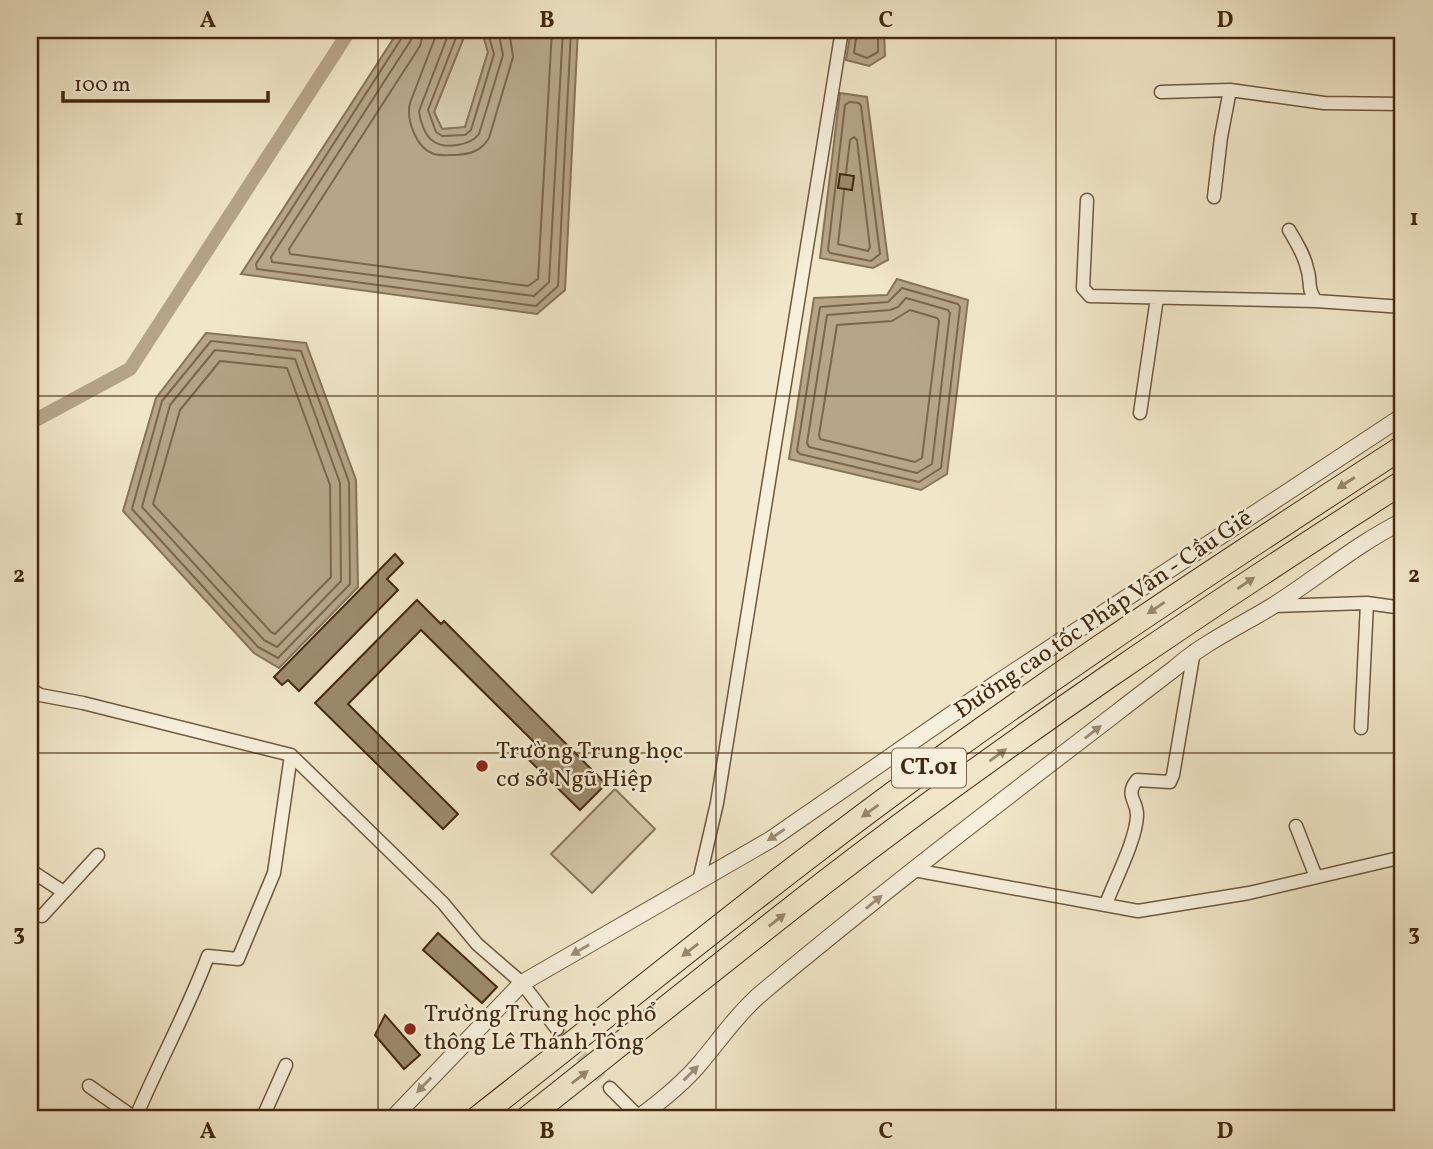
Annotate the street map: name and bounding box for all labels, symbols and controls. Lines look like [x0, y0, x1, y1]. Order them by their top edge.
text: A [200, 5, 216, 37]
text: B [539, 5, 555, 37]
text: C [879, 5, 893, 37]
text: D [1217, 5, 1234, 37]
scale bar [63, 60, 268, 104]
text: 100 m [74, 71, 131, 100]
text: 1 [14, 203, 24, 235]
text: 1 [1409, 203, 1419, 235]
one-way arrow [1336, 477, 1356, 490]
street label: Đường cao tốc Pháp Vân - Cầu Giẽ [948, 502, 1260, 728]
text: 2 [13, 560, 25, 592]
text: 2 [1408, 560, 1420, 592]
one-way arrow [1236, 577, 1256, 590]
one-way arrow [1146, 601, 1165, 614]
one-way arrow [1083, 724, 1101, 739]
place label: Trường Trung học cơ sở Ngũ Hiệp [496, 735, 683, 797]
road number: CT.01 [892, 748, 966, 788]
one-way arrow [989, 748, 1007, 762]
marker: Trường Trung học cơ sở Ngũ Hiệp [474, 758, 490, 774]
one-way arrow [861, 804, 880, 818]
one-way arrow [767, 828, 786, 841]
one-way arrow [865, 894, 883, 909]
one-way arrow [768, 914, 786, 928]
text: 3 [13, 918, 25, 950]
text: 3 [1408, 918, 1420, 950]
one-way arrow [682, 942, 699, 957]
one-way arrow [570, 944, 590, 956]
place label: Trường Trung học phổ thông Lê Thánh Tông [424, 998, 657, 1060]
marker: Trường Trung học phổ thông Lê Thánh Tông [402, 1021, 418, 1037]
one-way arrow [682, 1064, 699, 1081]
one-way arrow [571, 1070, 588, 1085]
one-way arrow [416, 1077, 433, 1094]
text: A [200, 1116, 216, 1148]
text: B [539, 1116, 555, 1148]
text: C [879, 1116, 893, 1148]
text: D [1217, 1116, 1234, 1148]

